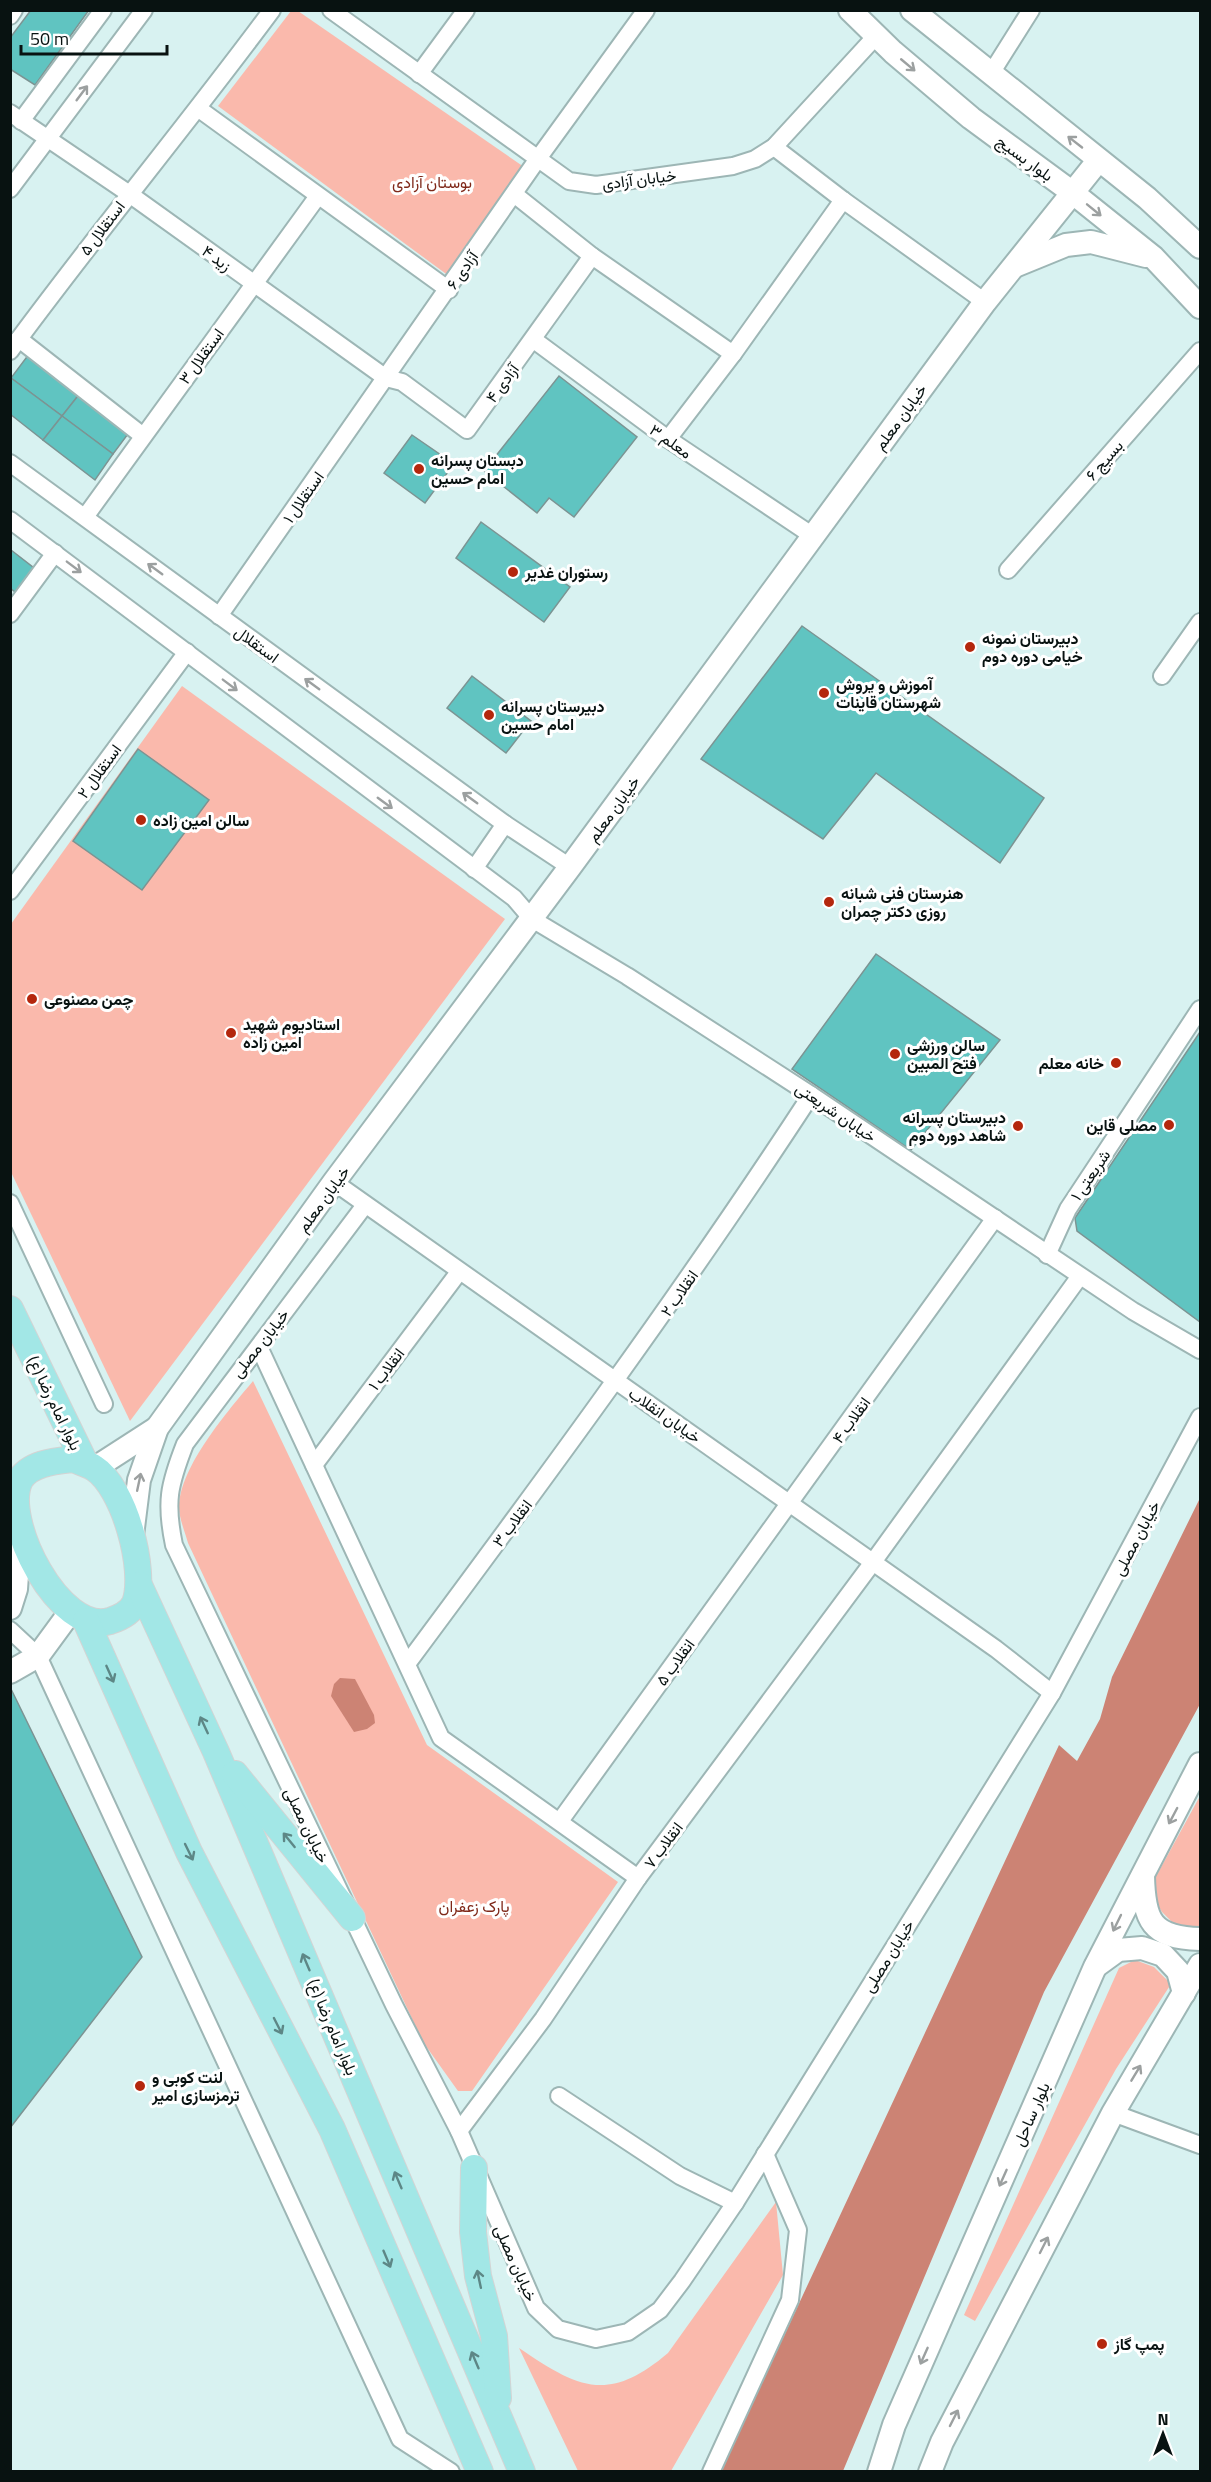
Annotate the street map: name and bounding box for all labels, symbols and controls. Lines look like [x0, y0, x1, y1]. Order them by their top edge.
scale bar [21, 18, 166, 56]
text: 50 m [30, 25, 69, 52]
one-way arrow [900, 58, 915, 72]
one-way arrow [76, 85, 89, 101]
street label: بلوار بسیج [991, 129, 1059, 187]
one-way arrow [1067, 136, 1083, 149]
street label: خیابان آزادی [600, 163, 678, 195]
park label: بوستان آزادی [392, 170, 472, 194]
street label: استقلال ۵ [73, 196, 131, 260]
one-way arrow [1086, 204, 1102, 217]
street label: زید ۴ [197, 239, 237, 277]
street label: آزادی ۶ [440, 245, 485, 294]
street label: استقلال ۳ [172, 323, 230, 389]
street label: آزادی ۴ [480, 357, 525, 408]
street label: خیابان معلم [868, 379, 932, 455]
street label: معلم ۳ [645, 418, 697, 464]
street label: بسیج ۶ [1079, 434, 1129, 486]
place label: دبستان پسرانه امام حسین [431, 448, 524, 490]
marker: دبستان پسرانه امام حسین [412, 462, 426, 476]
street label: استقلال ۱ [276, 466, 330, 528]
place label: رستوران غدیر [524, 560, 608, 584]
one-way arrow [66, 561, 82, 574]
one-way arrow [147, 563, 163, 575]
marker: رستوران غدیر [506, 565, 520, 579]
street label: استقلال [230, 620, 284, 668]
place label: دبیرستان نمونه خیامی دوره دوم [982, 626, 1083, 668]
marker: دبیرستان نمونه خیامی دوره دوم [963, 640, 977, 654]
place label: آموزش و پروش شهرستان قاینات [836, 672, 941, 714]
one-way arrow [305, 678, 321, 690]
one-way arrow [221, 679, 237, 691]
marker: آموزش و پروش شهرستان قاینات [817, 686, 831, 700]
place label: دبیرستان پسرانه امام حسین [501, 694, 605, 736]
marker: دبیرستان پسرانه امام حسین [482, 708, 496, 722]
street label: استقلال ۲ [71, 739, 127, 803]
street label: خیابان معلم [581, 771, 645, 847]
one-way arrow [462, 792, 478, 805]
one-way arrow [377, 797, 393, 809]
place label: سالن امین زاده [153, 808, 249, 832]
marker: سالن امین زاده [134, 813, 148, 827]
place label: هنرستان فنی شبانه روزی دکتر چمران [841, 881, 964, 923]
marker: هنرستان فنی شبانه روزی دکتر چمران [822, 895, 836, 909]
place label: چمن مصنوعی [44, 987, 133, 1011]
marker: چمن مصنوعی [25, 992, 39, 1006]
place label: استادیوم شهید امین زاده [243, 1012, 340, 1054]
marker: استادیوم شهید امین زاده [224, 1026, 238, 1040]
place label: سالن ورزشی فتح المبین [907, 1033, 985, 1075]
marker: سالن ورزشی فتح المبین [888, 1047, 902, 1061]
place label: خانه معلم [1039, 1051, 1104, 1075]
marker: خانه معلم [1109, 1056, 1123, 1070]
street label: خیابان شریعتی [791, 1076, 881, 1148]
place label: دبیرستان پسرانه شاهد دوره دوم [902, 1105, 1006, 1147]
place label: مصلی قاین [1086, 1113, 1157, 1137]
marker: مصلی قاین [1162, 1118, 1176, 1132]
marker: دبیرستان پسرانه شاهد دوره دوم [1011, 1119, 1025, 1133]
street label: شریعتی ۱ [1064, 1145, 1116, 1205]
street label: خیابان معلم [291, 1161, 355, 1237]
street label: انقلاب ۲ [654, 1265, 704, 1321]
street label: خیابان مصلی [225, 1303, 295, 1383]
street label: انقلاب ۱ [362, 1343, 410, 1395]
street label: بلوار امام رضا (ع) [22, 1352, 88, 1454]
street label: خیابان انقلاب [624, 1381, 706, 1449]
street label: انقلاب ۴ [826, 1392, 876, 1448]
one-way arrow [134, 1473, 146, 1492]
street label: انقلاب ۳ [486, 1494, 538, 1552]
street label: خیابان مصلی [1106, 1496, 1166, 1580]
street label: انقلاب ۵ [650, 1634, 700, 1690]
one-way arrow [104, 1665, 116, 1683]
one-way arrow [198, 1717, 209, 1735]
street label: خیابان مصلی [278, 1783, 336, 1867]
one-way arrow [1167, 1807, 1179, 1824]
street label: انقلاب ۷ [638, 1817, 688, 1873]
one-way arrow [282, 1832, 295, 1848]
one-way arrow [184, 1843, 196, 1861]
park label: پارک زعفران [439, 1894, 509, 1918]
one-way arrow [1110, 1914, 1122, 1932]
street label: خیابان مصلی [856, 1915, 920, 1997]
one-way arrow [300, 1954, 311, 1972]
street label: بلوار امام رضا (ع) [302, 1975, 364, 2079]
one-way arrow [273, 2016, 284, 2034]
place label: لنت کوبی و ترمزسازی امیر [151, 2065, 240, 2107]
one-way arrow [1131, 2065, 1143, 2082]
street label: بلوار ساحل [1006, 2078, 1056, 2150]
marker: لنت کوبی و ترمزسازی امیر [133, 2079, 147, 2093]
one-way arrow [996, 2168, 1008, 2186]
one-way arrow [392, 2172, 403, 2190]
street label: خیابان مصلی [488, 2221, 544, 2305]
one-way arrow [1039, 2237, 1050, 2255]
one-way arrow [382, 2250, 394, 2268]
one-way arrow [473, 2270, 484, 2289]
place label: پمپ گاز [1113, 2332, 1164, 2356]
marker: پمپ گاز [1095, 2337, 1109, 2351]
one-way arrow [918, 2347, 929, 2365]
one-way arrow [468, 2351, 479, 2369]
north arrow [1133, 2404, 1193, 2464]
text: N [1157, 2407, 1169, 2431]
one-way arrow [949, 2410, 961, 2428]

